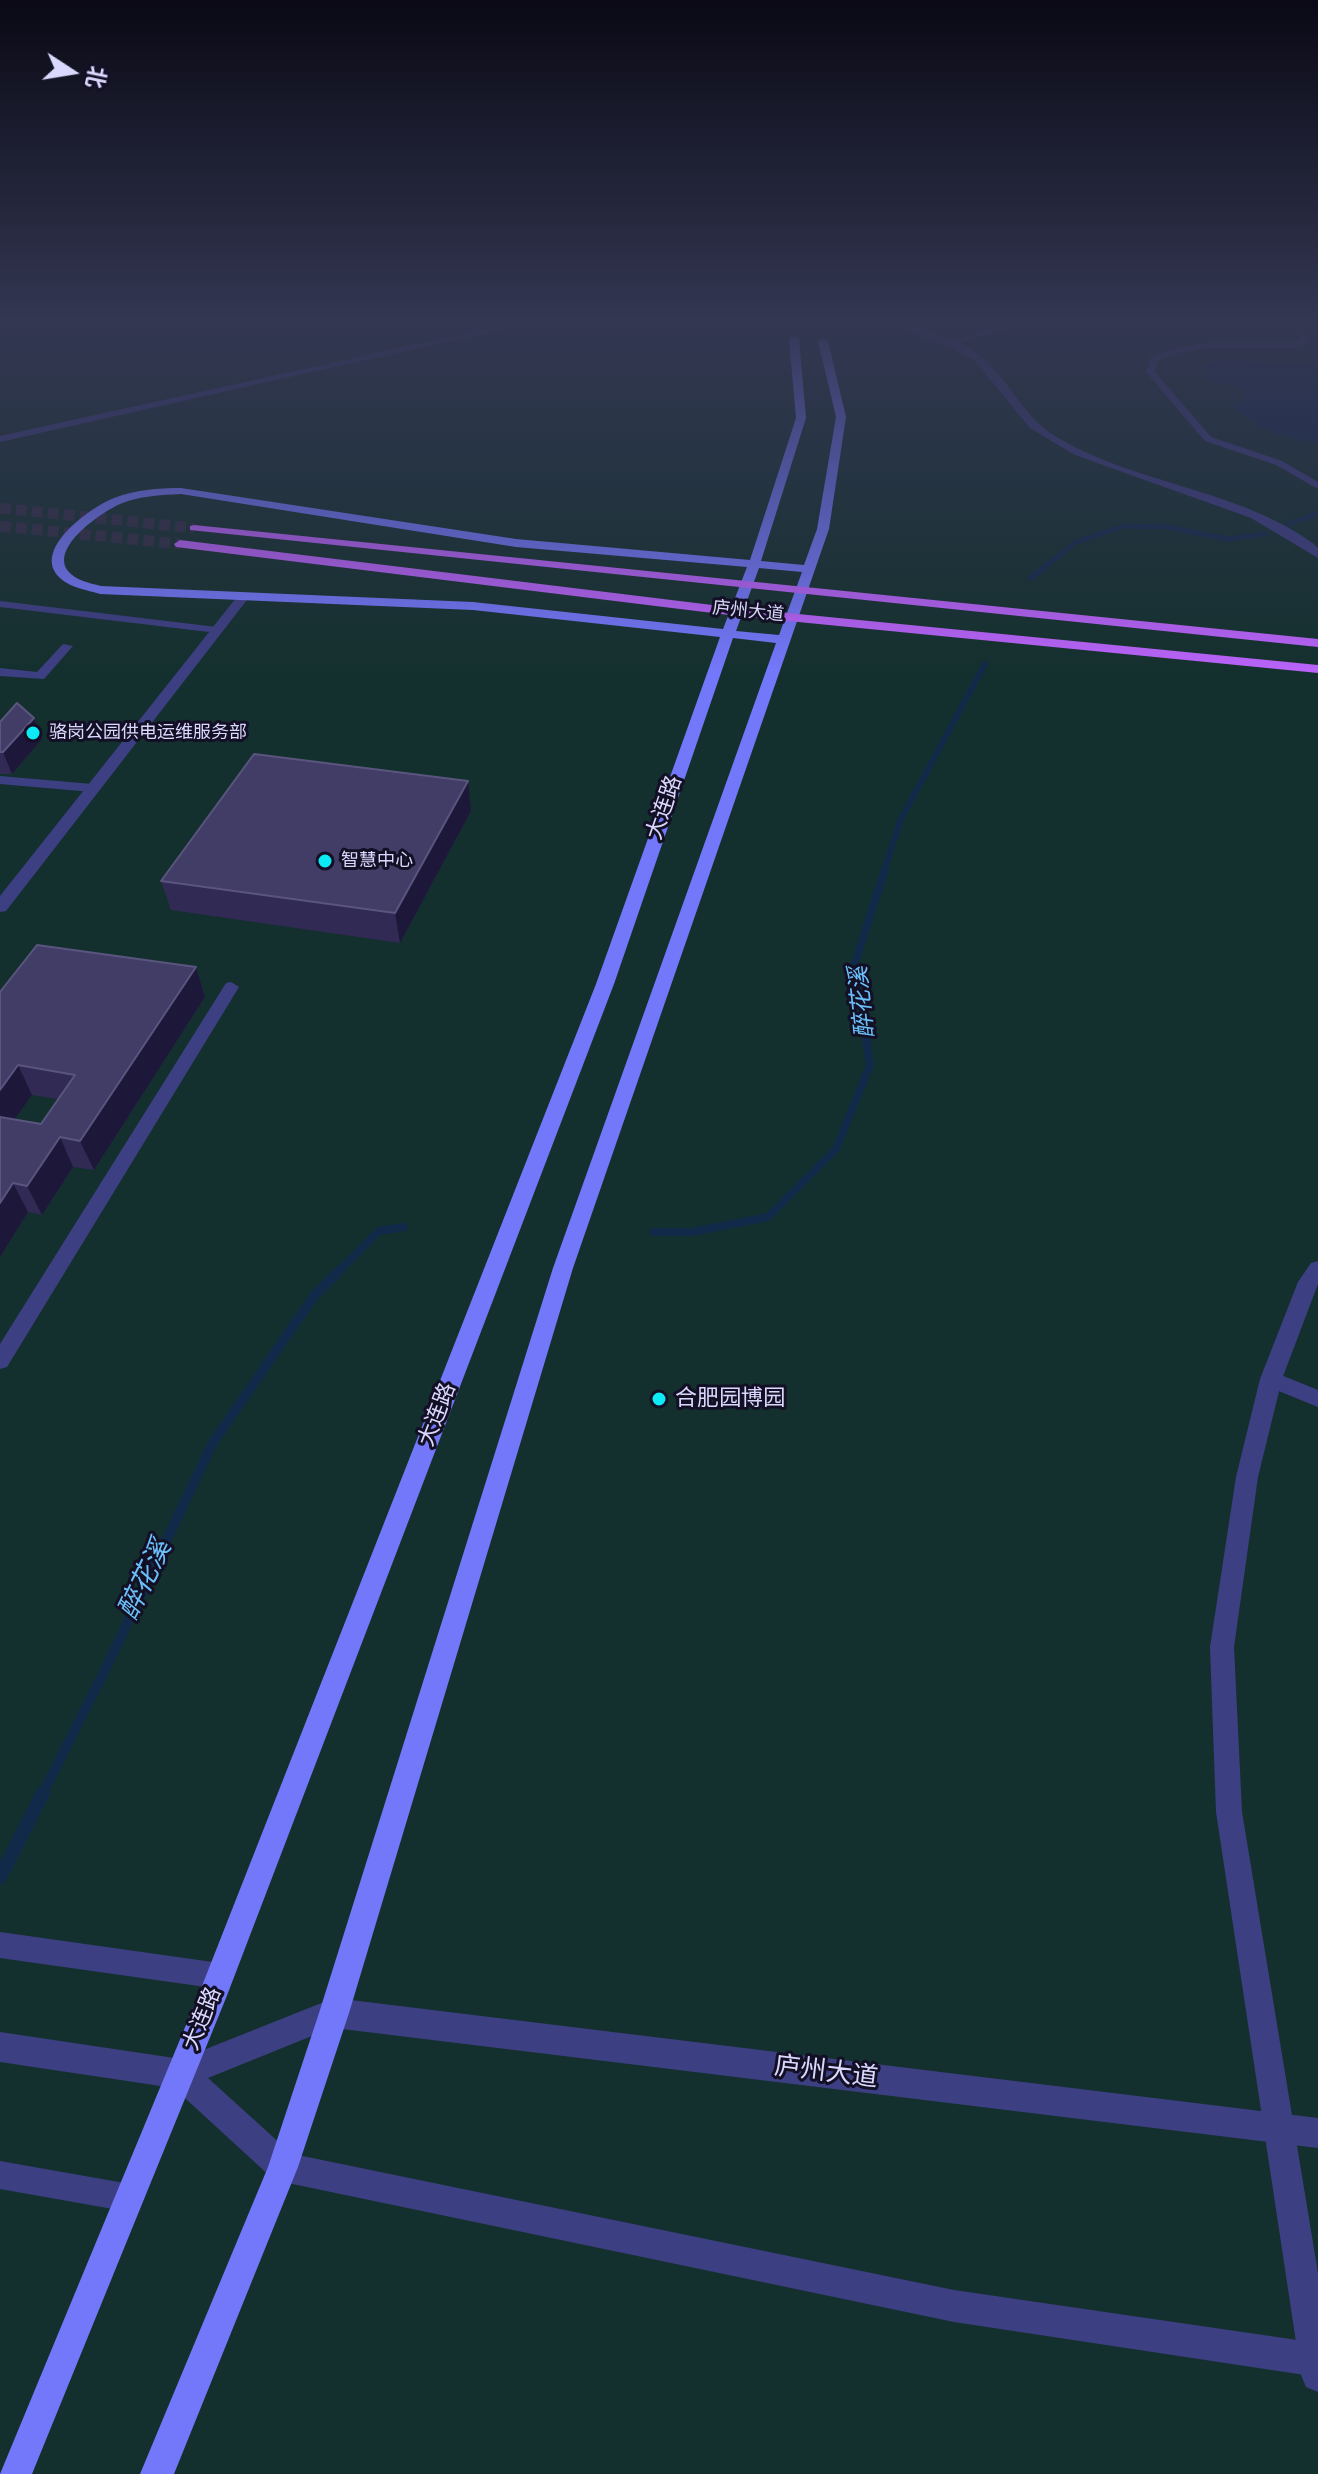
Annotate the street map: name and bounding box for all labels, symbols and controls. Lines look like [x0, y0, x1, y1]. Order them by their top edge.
north arrow [32, 32, 112, 112]
text: 北 [79, 63, 112, 91]
street label: 庐州大道 [711, 597, 785, 627]
place label: 骆岗公园供电运维服务部 [49, 722, 247, 744]
marker: 骆岗公园供电运维服务部 [24, 724, 42, 742]
street label: 大连路 [642, 773, 688, 843]
place label: 智慧中心 [341, 850, 413, 872]
marker: 智慧中心 [316, 852, 334, 870]
water label: 醉花溪 [845, 965, 881, 1039]
street label: 大连路 [414, 1379, 462, 1451]
place label: 合肥园博园 [675, 1386, 785, 1412]
marker: 合肥园博园 [650, 1390, 668, 1408]
water label: 醉花溪 [112, 1535, 180, 1625]
street label: 大连路 [178, 1983, 228, 2055]
street label: 庐州大道 [772, 2051, 880, 2095]

